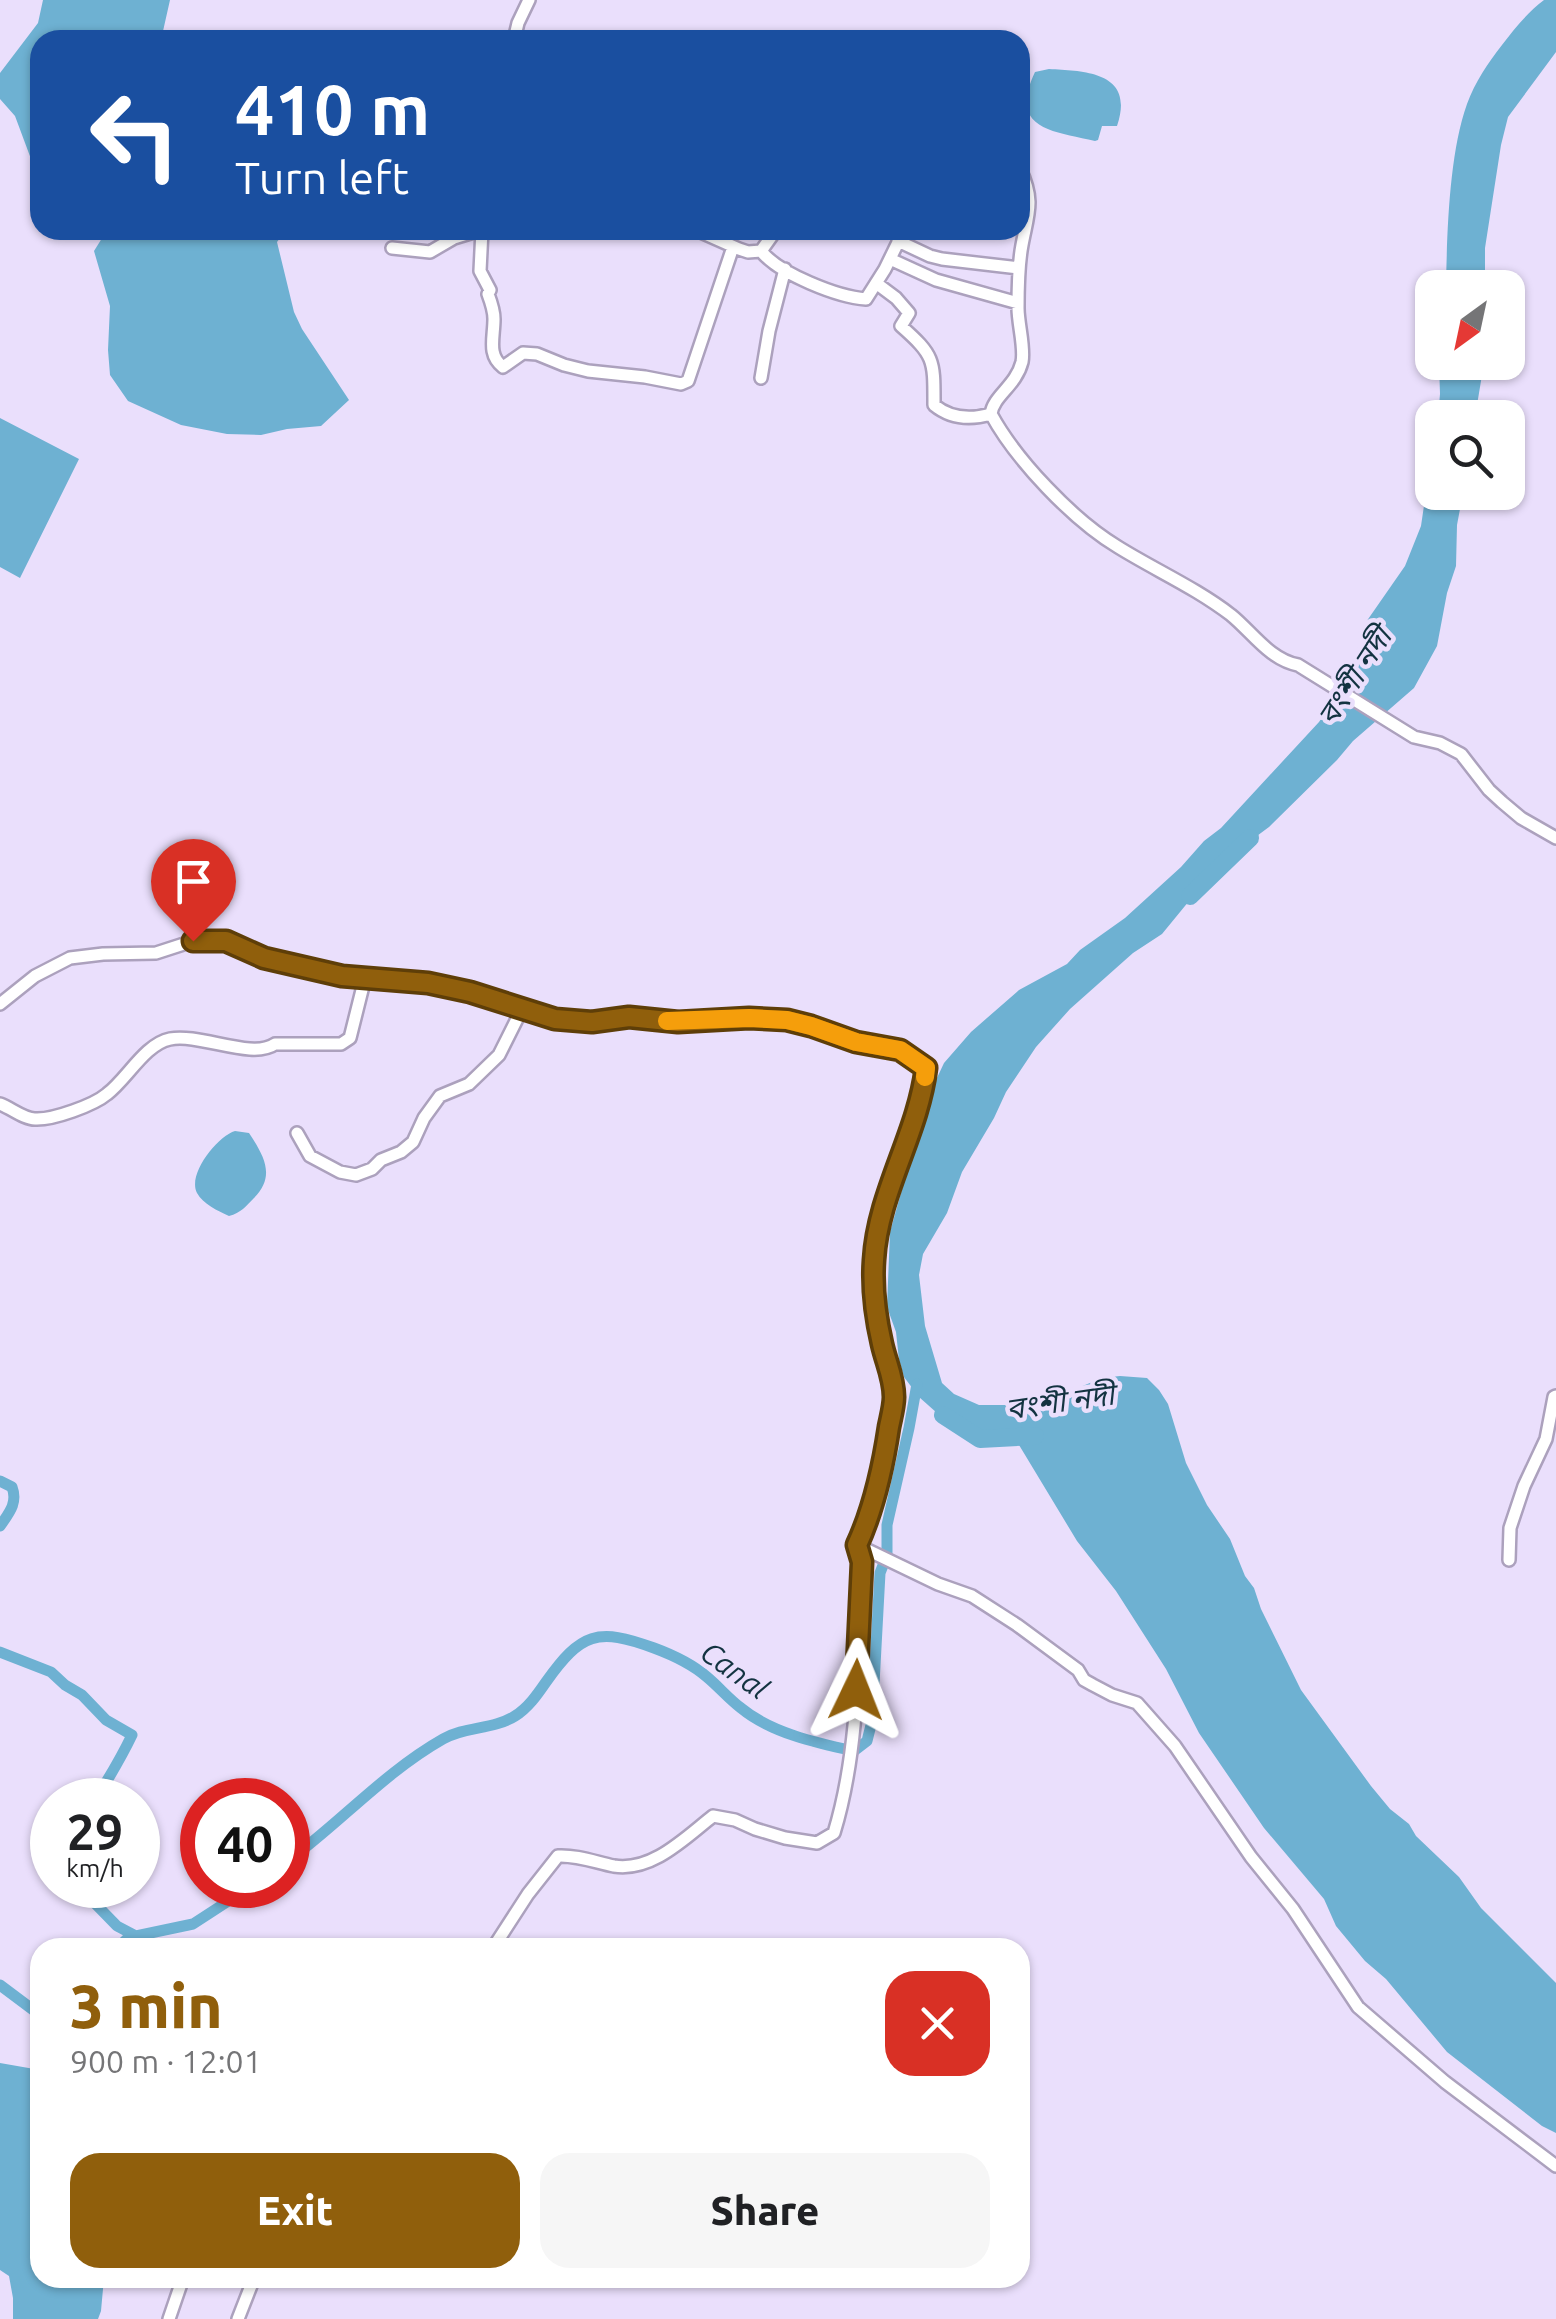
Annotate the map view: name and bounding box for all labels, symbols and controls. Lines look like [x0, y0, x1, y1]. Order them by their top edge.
icon: left [70, 70, 200, 200]
text: 410 m [235, 70, 430, 148]
text: Turn left [235, 152, 409, 203]
north arrow [1415, 270, 1525, 380]
map controls [1415, 270, 1525, 510]
button: search [1415, 400, 1525, 510]
water label: বংশী নদী [1310, 617, 1401, 731]
pin [151, 839, 236, 942]
icon: arrive [166, 854, 221, 909]
water label: বংশী নদী [1004, 1376, 1121, 1425]
water label: Canal [694, 1634, 776, 1706]
position arrow [804, 1638, 908, 1742]
speed limit sign: 40 [180, 1778, 310, 1908]
text: 29 [67, 1803, 123, 1859]
text: km/h [66, 1854, 124, 1882]
button: close [885, 1971, 990, 2076]
text: 3 min [70, 1972, 223, 2039]
text: 900 m · 12:01 [70, 2043, 262, 2079]
button: Exit [70, 2153, 520, 2268]
button: Share [540, 2153, 990, 2268]

